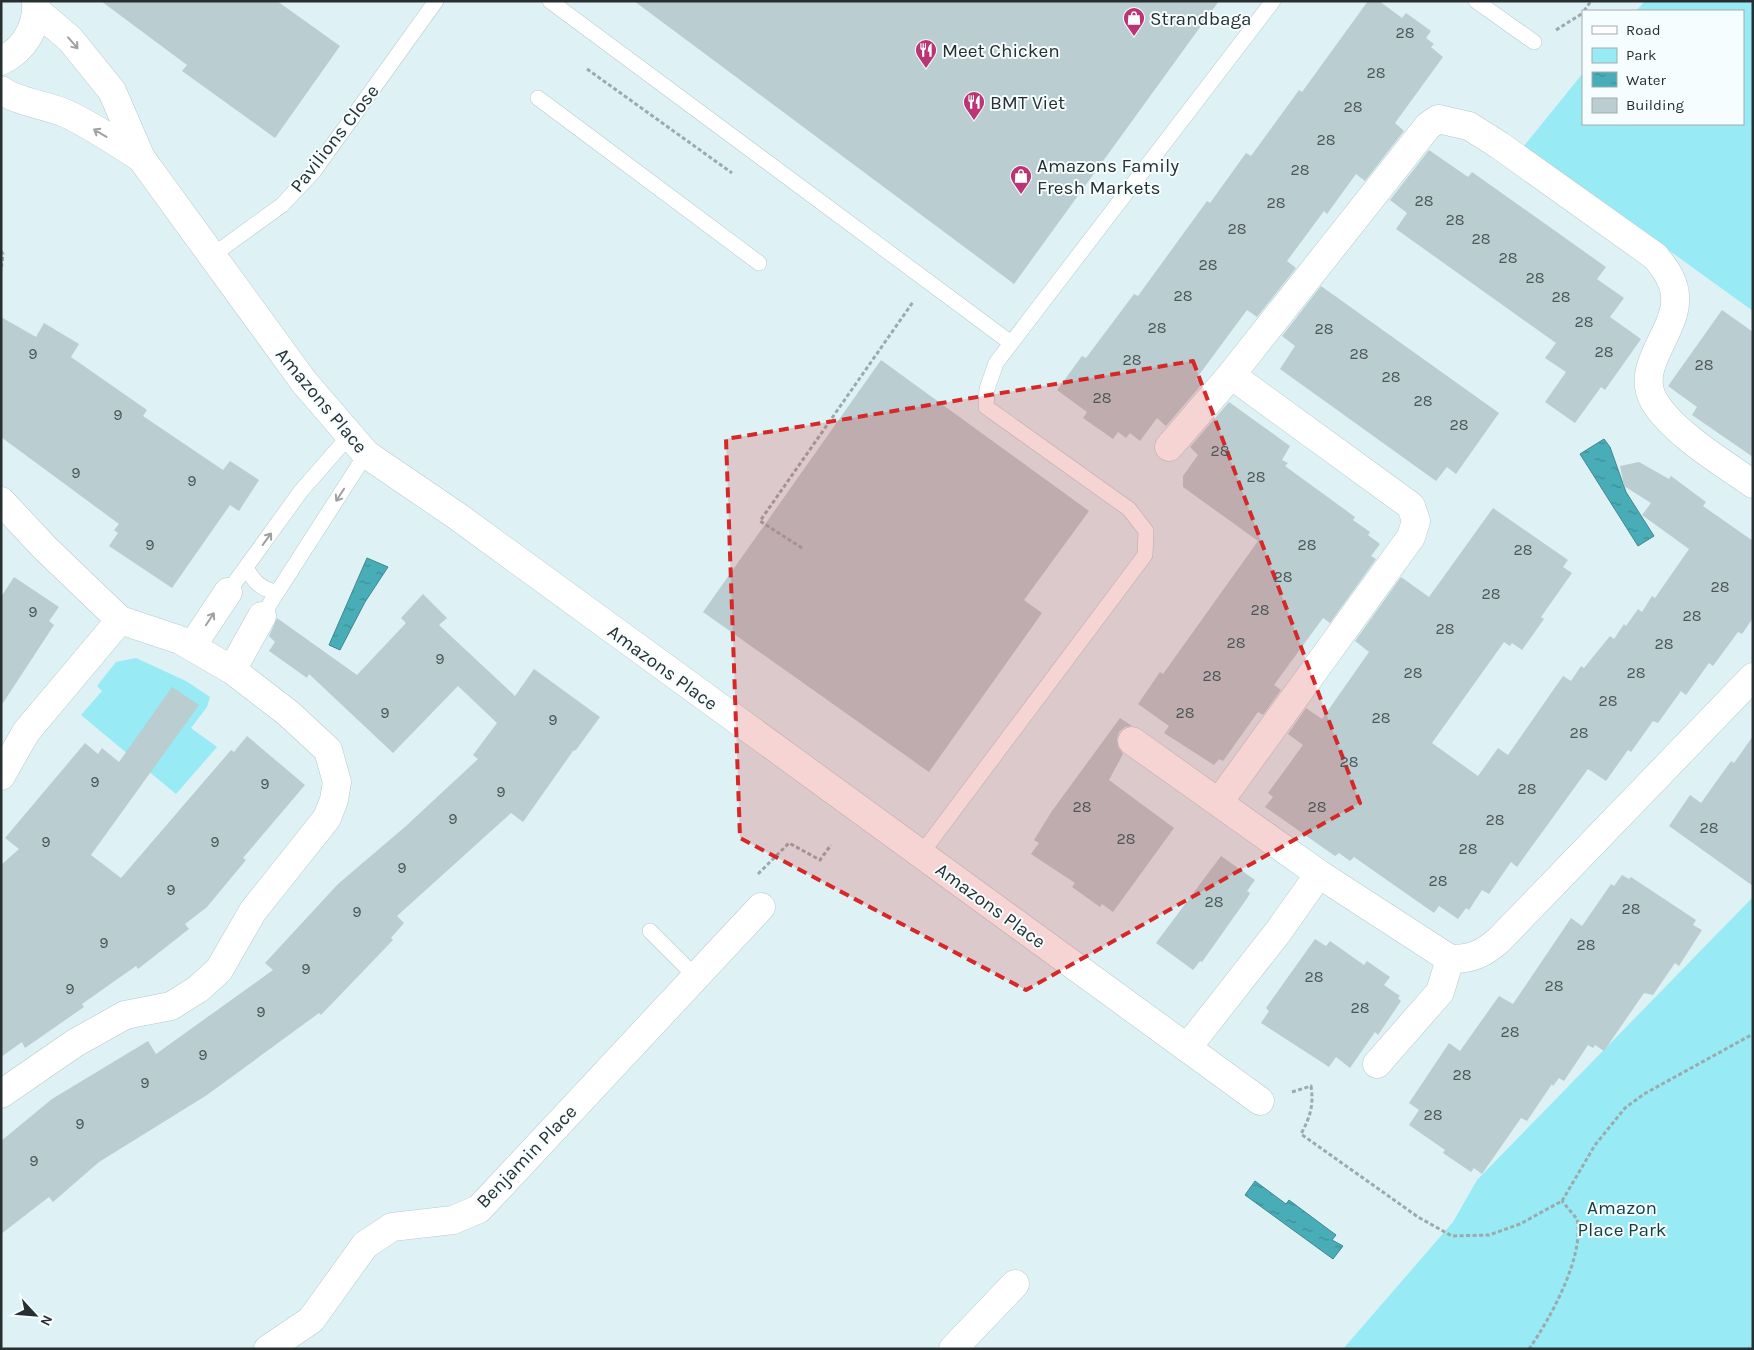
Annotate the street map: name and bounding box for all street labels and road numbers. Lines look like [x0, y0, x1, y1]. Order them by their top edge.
street label: Pavilions Close [286, 80, 384, 197]
street label: Amazons Place [271, 344, 372, 458]
street label: Amazons Place [603, 621, 722, 715]
street label: Amazons Place [931, 859, 1050, 953]
street label: Benjamin Place [472, 1101, 581, 1213]

